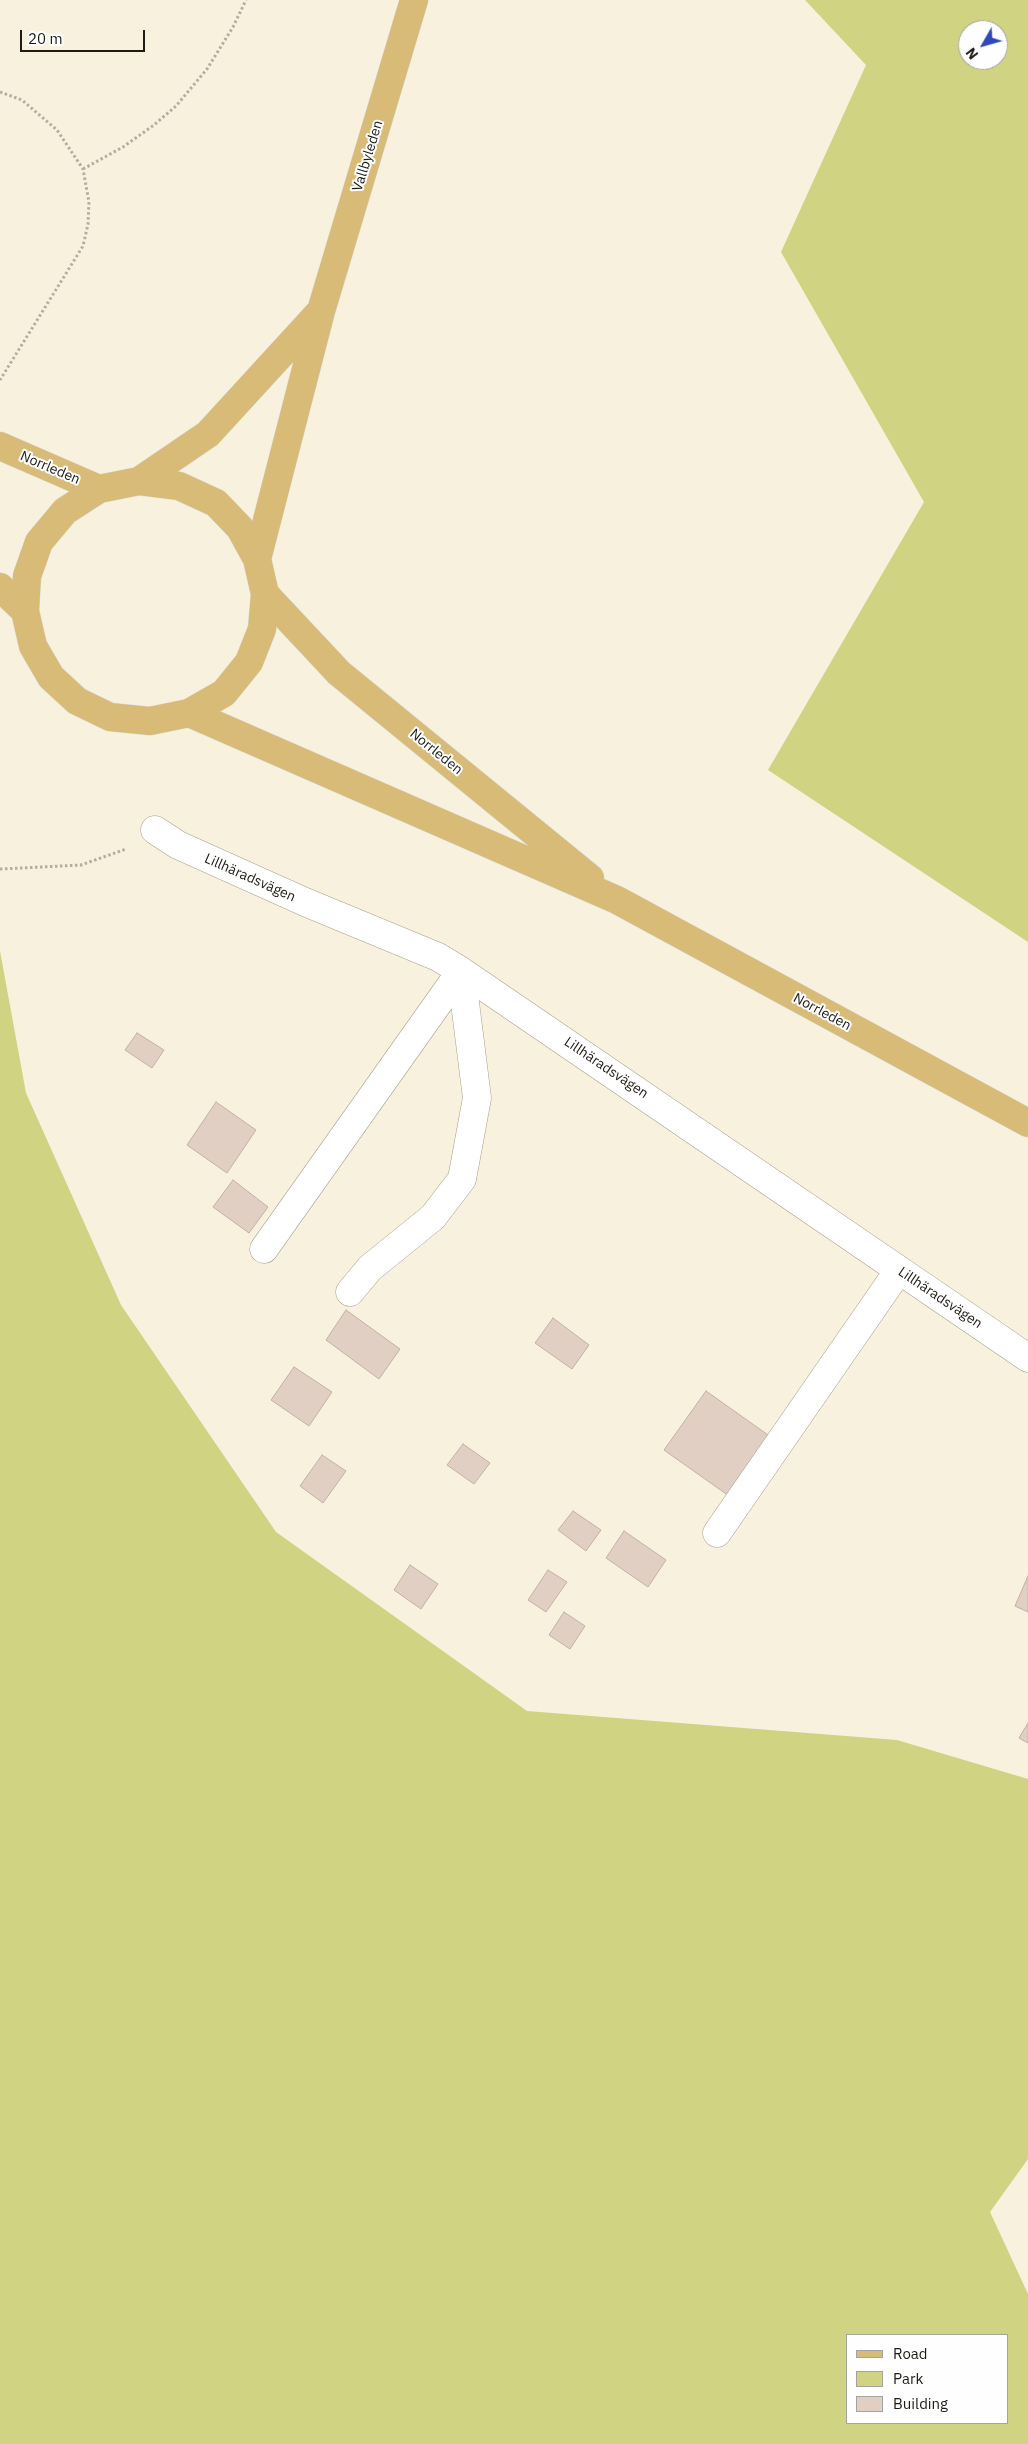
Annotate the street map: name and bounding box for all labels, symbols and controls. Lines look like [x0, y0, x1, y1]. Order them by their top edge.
scale bar [22, 20, 148, 52]
north arrow [958, 20, 1008, 70]
text: 20 m [28, 29, 63, 48]
text: N [962, 44, 982, 63]
street label: Vallbyleden [349, 118, 387, 194]
street label: Norrleden [18, 448, 82, 488]
street label: Norrleden [406, 726, 466, 778]
street label: Lillhäradsvägen [202, 850, 298, 906]
street label: Norrleden [790, 990, 854, 1034]
street label: Lillhäradsvägen [561, 1034, 651, 1102]
street label: Lillhäradsvägen [895, 1264, 985, 1332]
legend [846, 2334, 1008, 2424]
text: Road [893, 2344, 928, 2363]
text: Park [893, 2369, 923, 2388]
text: Building [893, 2394, 948, 2413]

